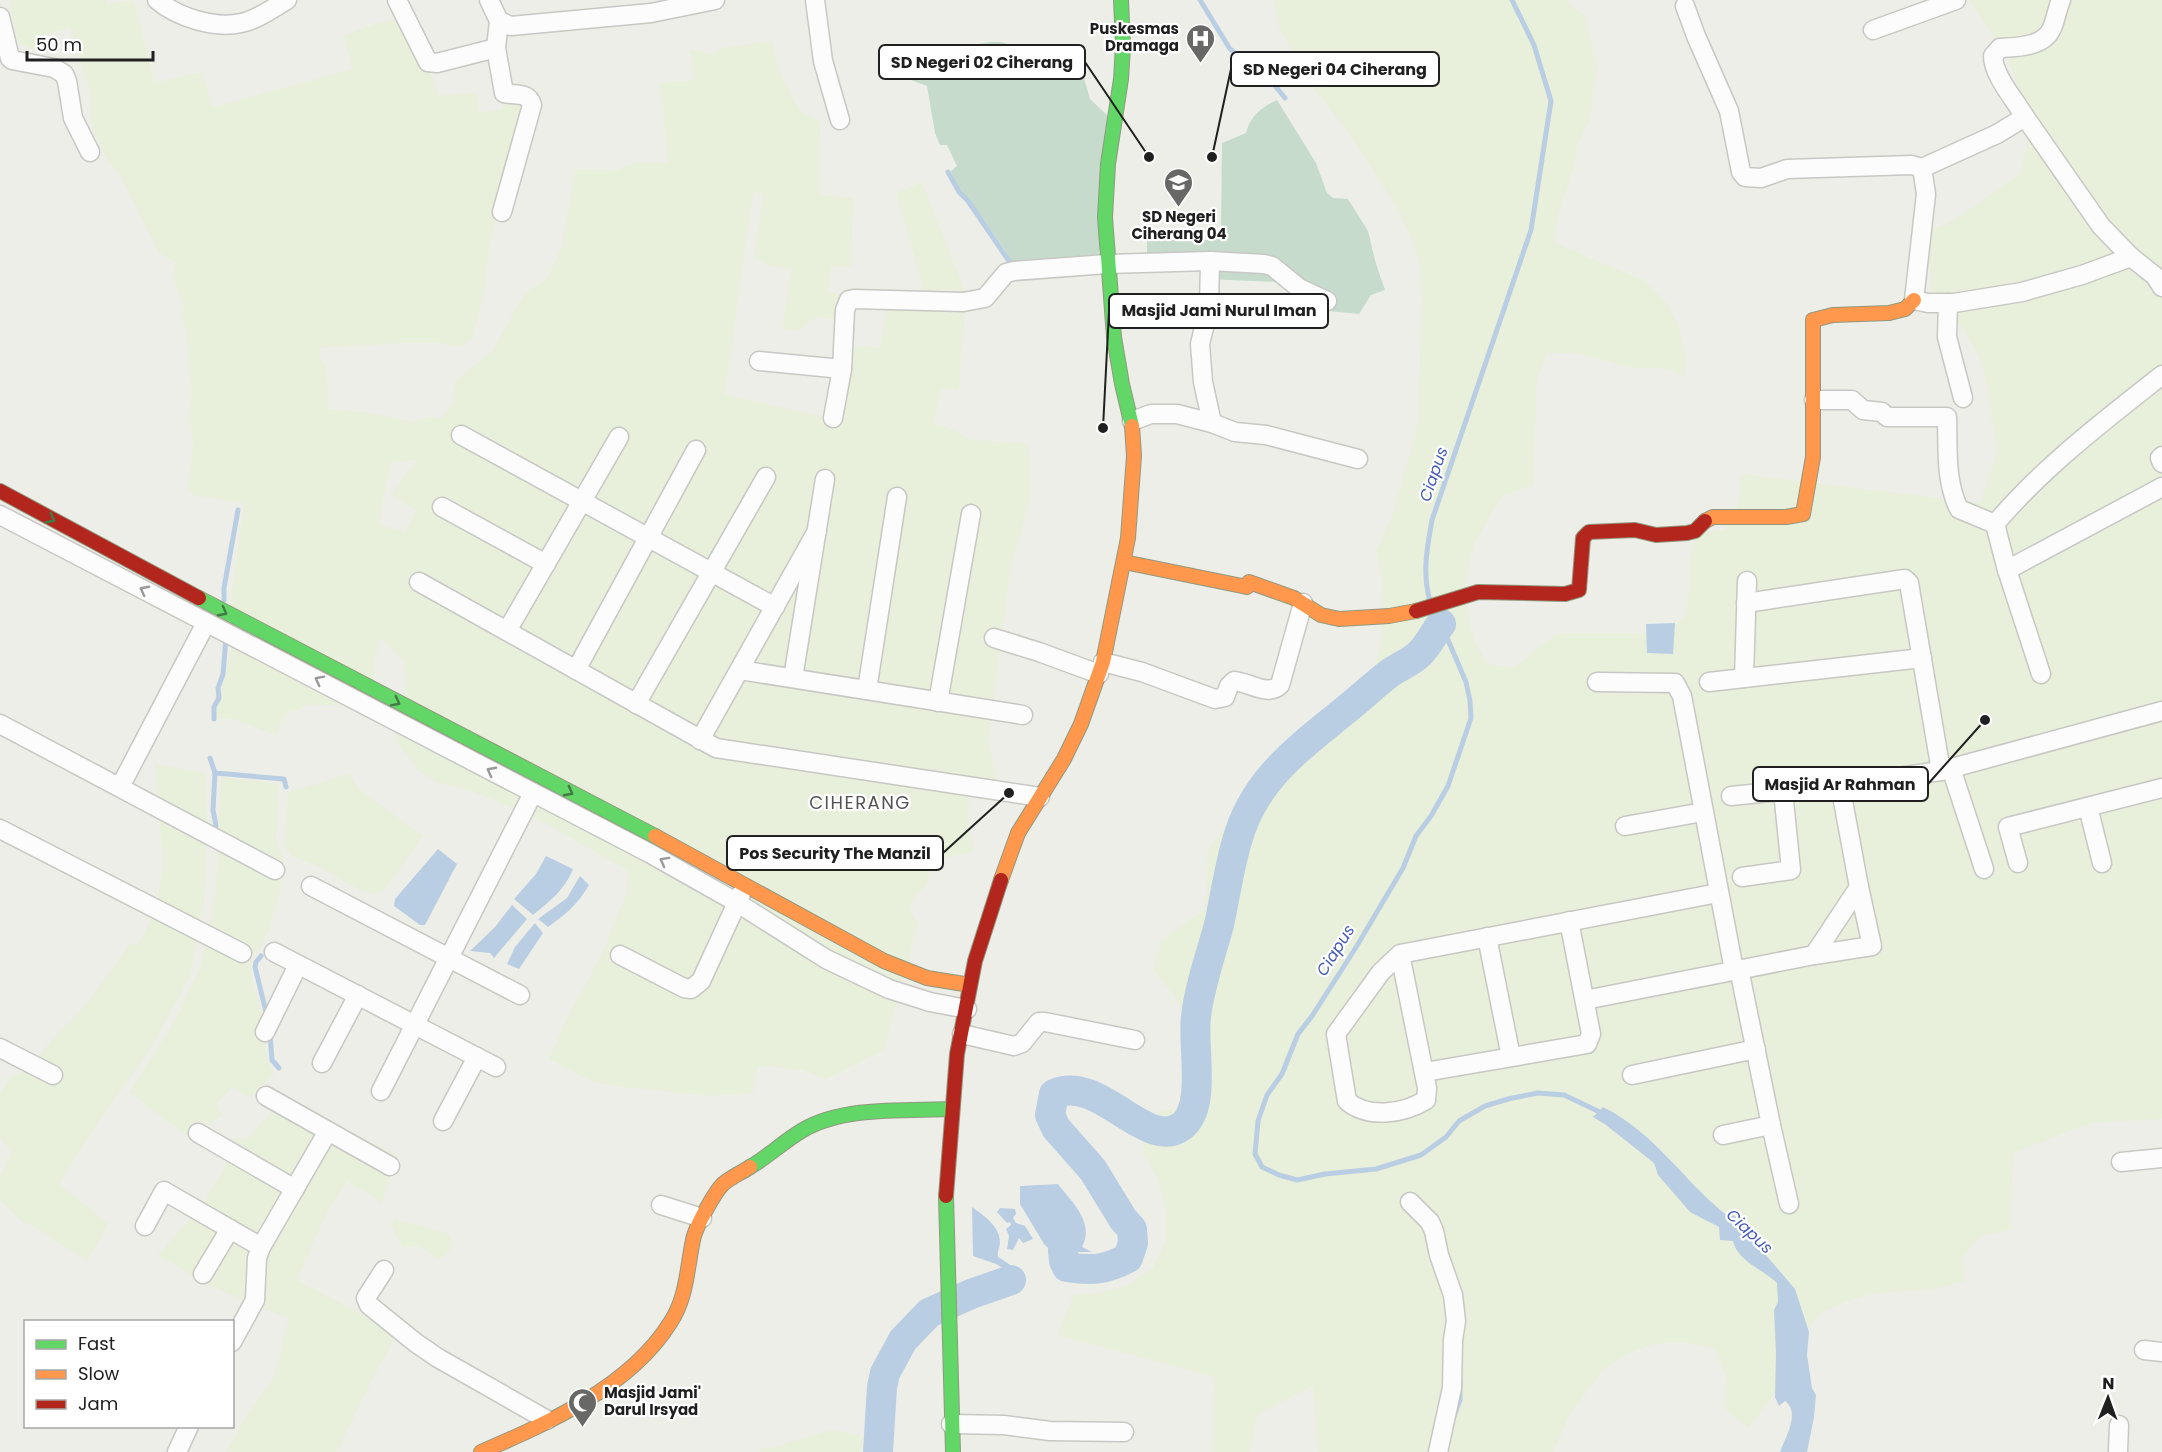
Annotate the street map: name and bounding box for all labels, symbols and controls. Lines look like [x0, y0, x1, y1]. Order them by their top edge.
place label: Puskesmas Dramaga [1090, 18, 1179, 56]
hospital icon: Puskesmas Dramaga [1184, 22, 1216, 64]
scale bar [27, 24, 153, 62]
text: 50 m [36, 32, 82, 57]
callout: SD Negeri 02 Ciherang [879, 45, 1085, 79]
text: SD Negeri 02 Ciherang [891, 51, 1073, 74]
callout: SD Negeri 04 Ciherang [1231, 52, 1439, 86]
text: SD Negeri 04 Ciherang [1243, 58, 1427, 81]
school or university icon: SD Negeri Ciherang 04 [1163, 166, 1195, 208]
place label: SD Negeri Ciherang 04 [1131, 206, 1227, 244]
callout: Masjid Jami Nurul Iman [1109, 294, 1328, 328]
text: Masjid Jami Nurul Iman [1121, 299, 1317, 322]
water label: Ciapus [1413, 444, 1454, 505]
one-way arrow [45, 512, 56, 523]
one-way arrow [139, 585, 150, 597]
one-way arrow [217, 605, 227, 616]
one-way arrow [314, 676, 325, 688]
one-way arrow [390, 695, 400, 706]
one-way arrow [487, 767, 498, 778]
callout: Masjid Ar Rahman [1753, 767, 1928, 801]
text: Masjid Ar Rahman [1765, 773, 1915, 796]
one-way arrow [562, 785, 573, 796]
district label: CIHERANG [809, 790, 911, 815]
callout: Pos Security The Manzil [727, 836, 943, 870]
text: Pos Security The Manzil [739, 842, 931, 865]
one-way arrow [660, 857, 670, 869]
water label: Ciapus [1311, 920, 1360, 980]
water label: Ciapus [1721, 1204, 1778, 1259]
legend [24, 1320, 234, 1428]
text: Fast [78, 1331, 115, 1356]
text: Slow [78, 1361, 120, 1386]
north arrow [2078, 1368, 2138, 1428]
text: N [2102, 1372, 2114, 1395]
place label: Masjid Jami' Darul Irsyad [604, 1382, 701, 1420]
mosque icon: Masjid Jami' Darul Irsyad [567, 1386, 599, 1428]
text: Jam [78, 1391, 118, 1416]

